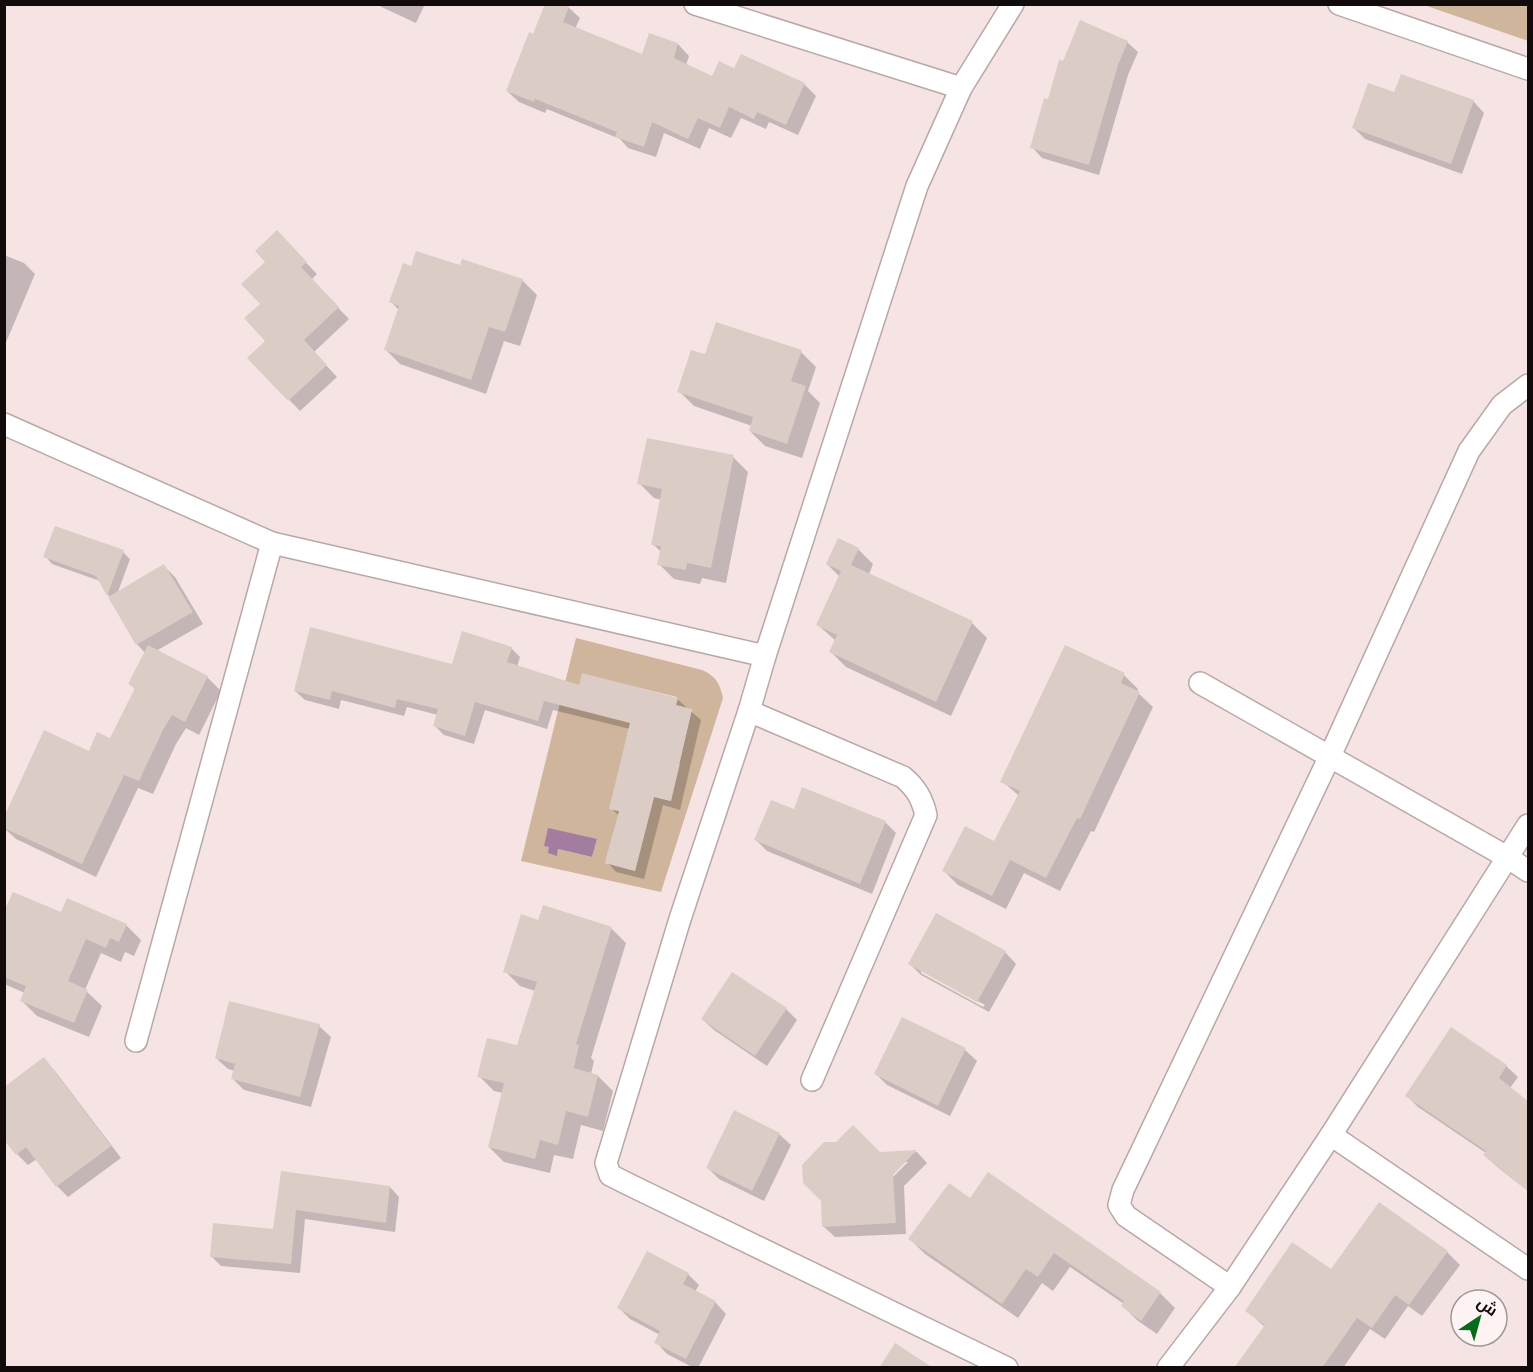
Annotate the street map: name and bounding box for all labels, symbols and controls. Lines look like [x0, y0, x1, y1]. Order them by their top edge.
north arrow [1449, 1288, 1509, 1348]
text: ش [1474, 1292, 1502, 1320]

